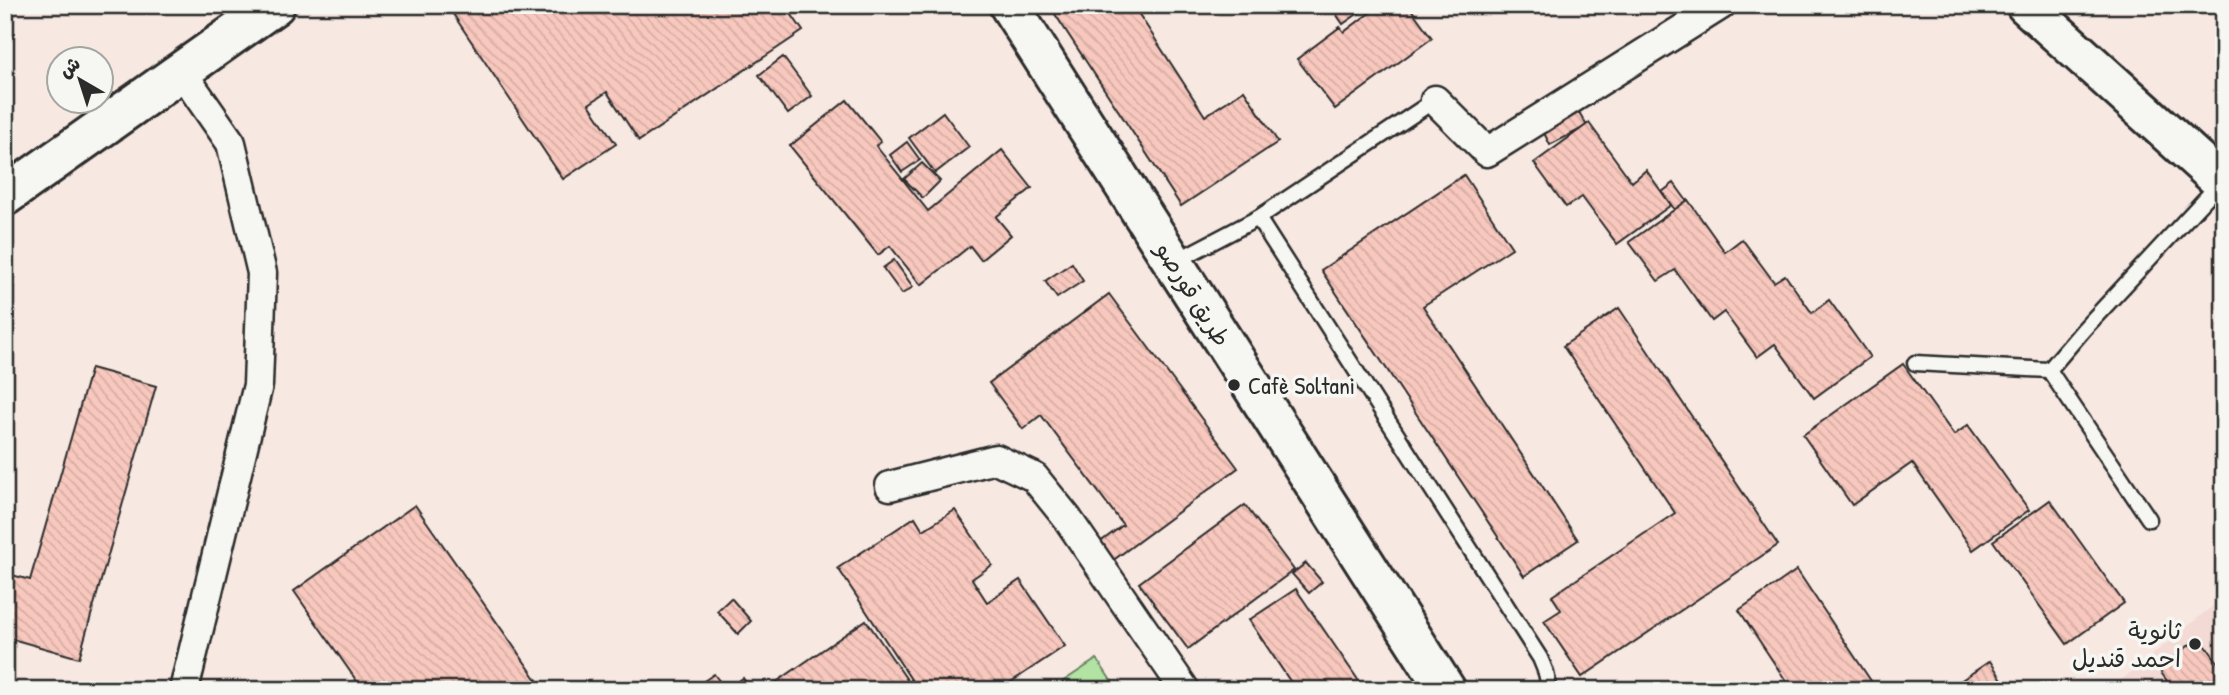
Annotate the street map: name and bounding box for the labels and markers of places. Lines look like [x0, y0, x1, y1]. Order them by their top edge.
place label: Cafè Soltani [1248, 369, 1355, 401]
marker: Cafè Soltani [1226, 377, 1242, 393]
place label: ثانوية احمد قنديل [2072, 614, 2182, 674]
marker: ثانوية احمد قنديل [2187, 636, 2203, 652]

